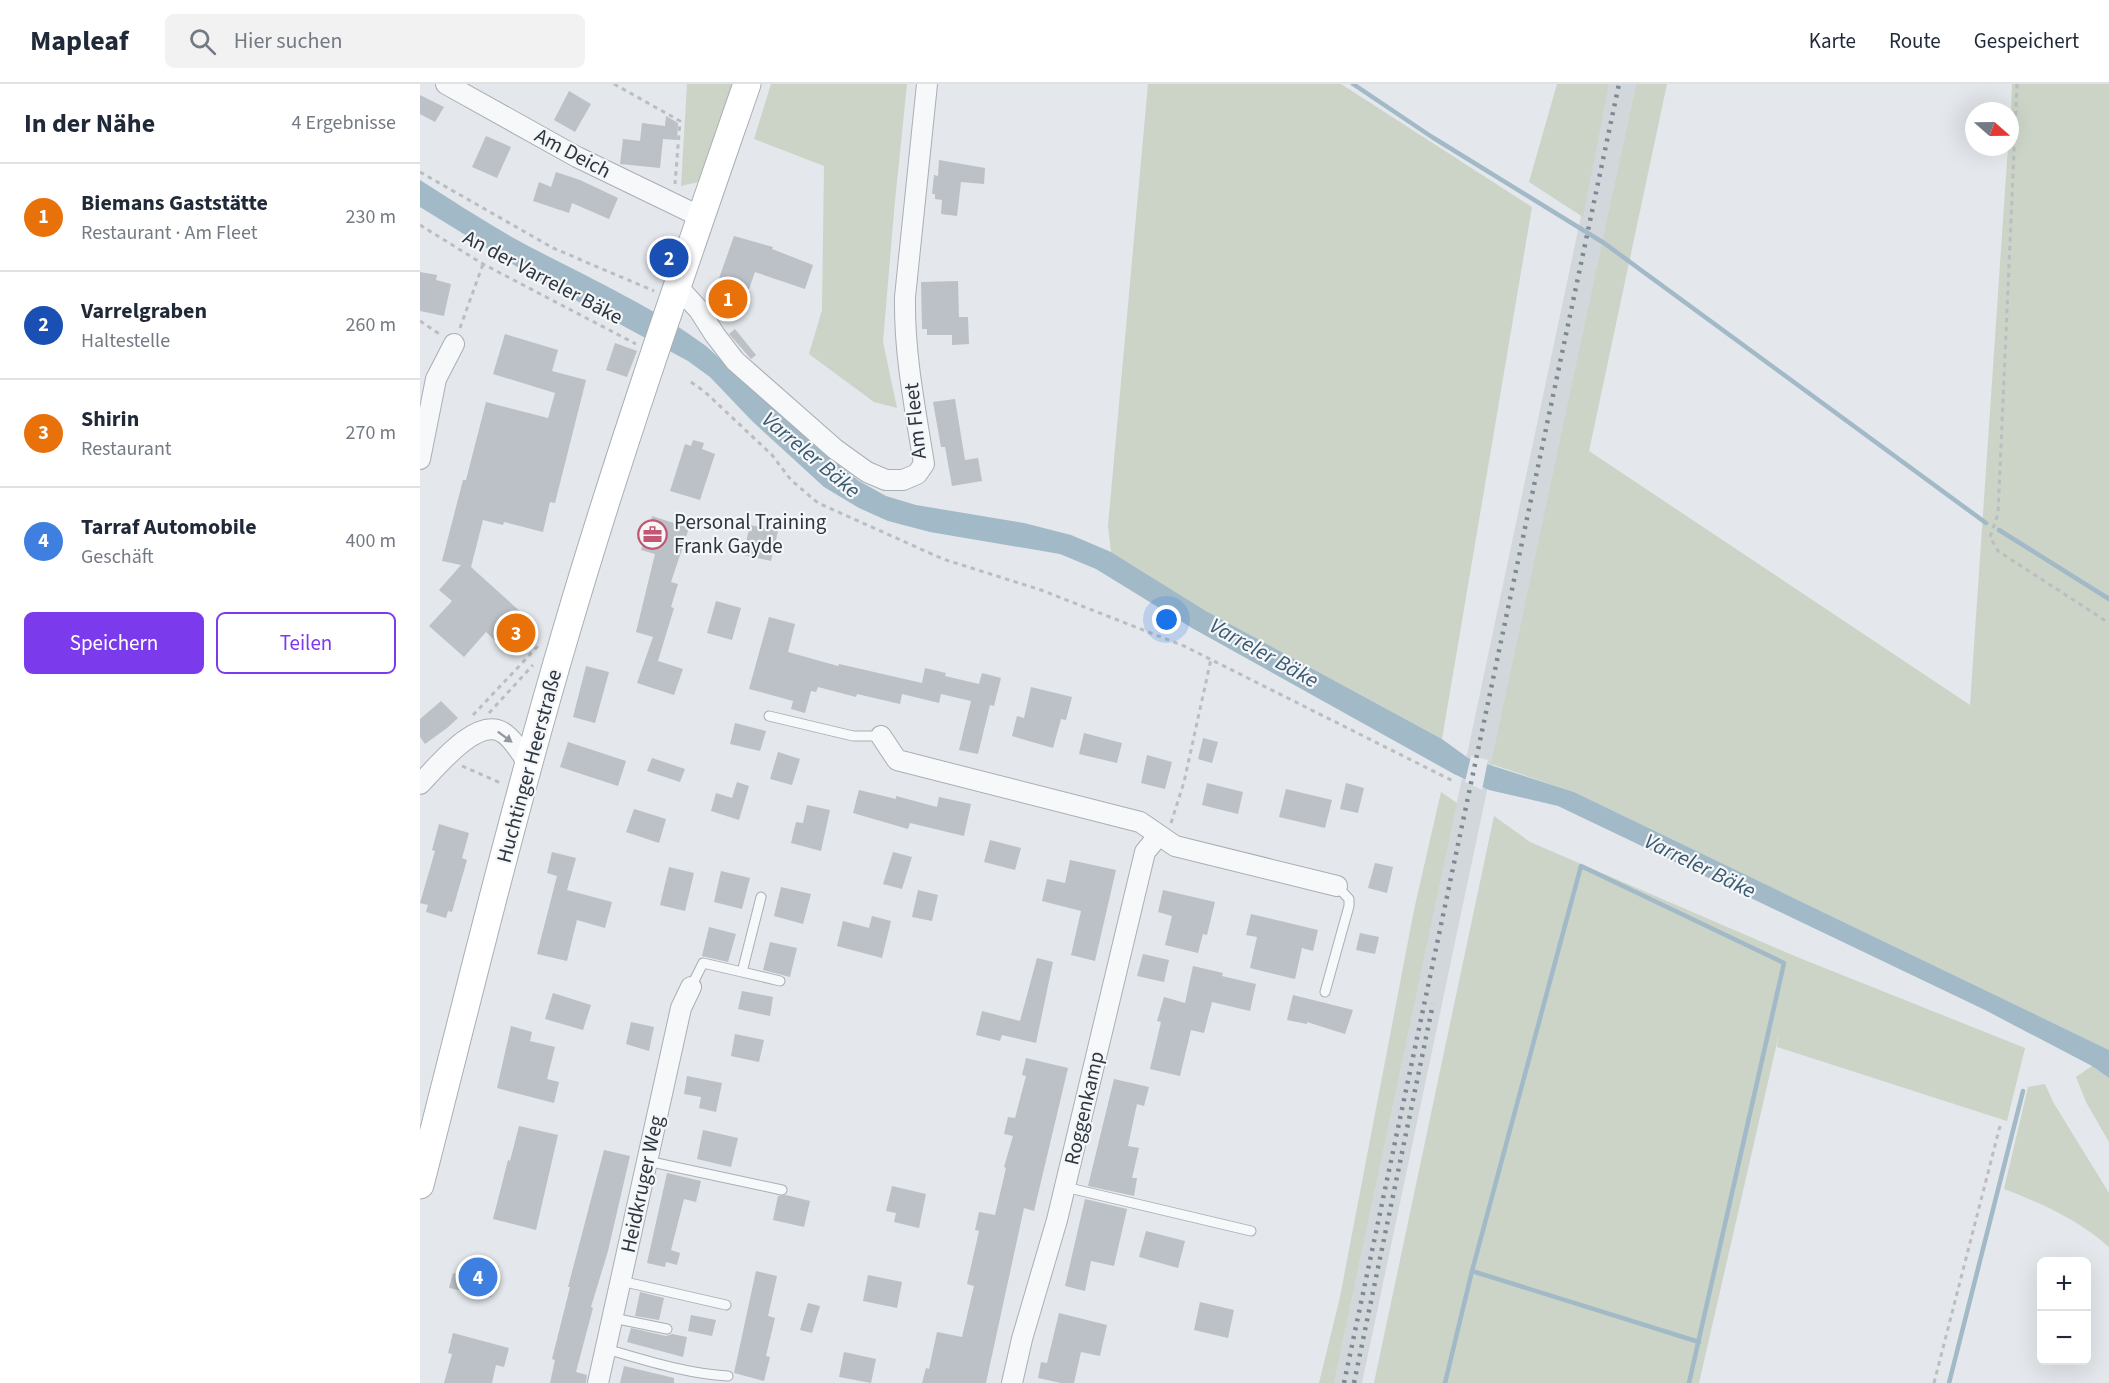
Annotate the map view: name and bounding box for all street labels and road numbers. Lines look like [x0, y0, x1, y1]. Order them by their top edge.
street label: Am Deich [530, 120, 616, 186]
street label: An der Varreler Bäke [458, 222, 628, 332]
street label: Am Fleet [896, 381, 934, 461]
street label: Huchtinger Heerstraße [489, 666, 569, 866]
street label: Roggenkamp [1056, 1048, 1112, 1168]
street label: Heidkruger Weg [613, 1112, 671, 1255]

